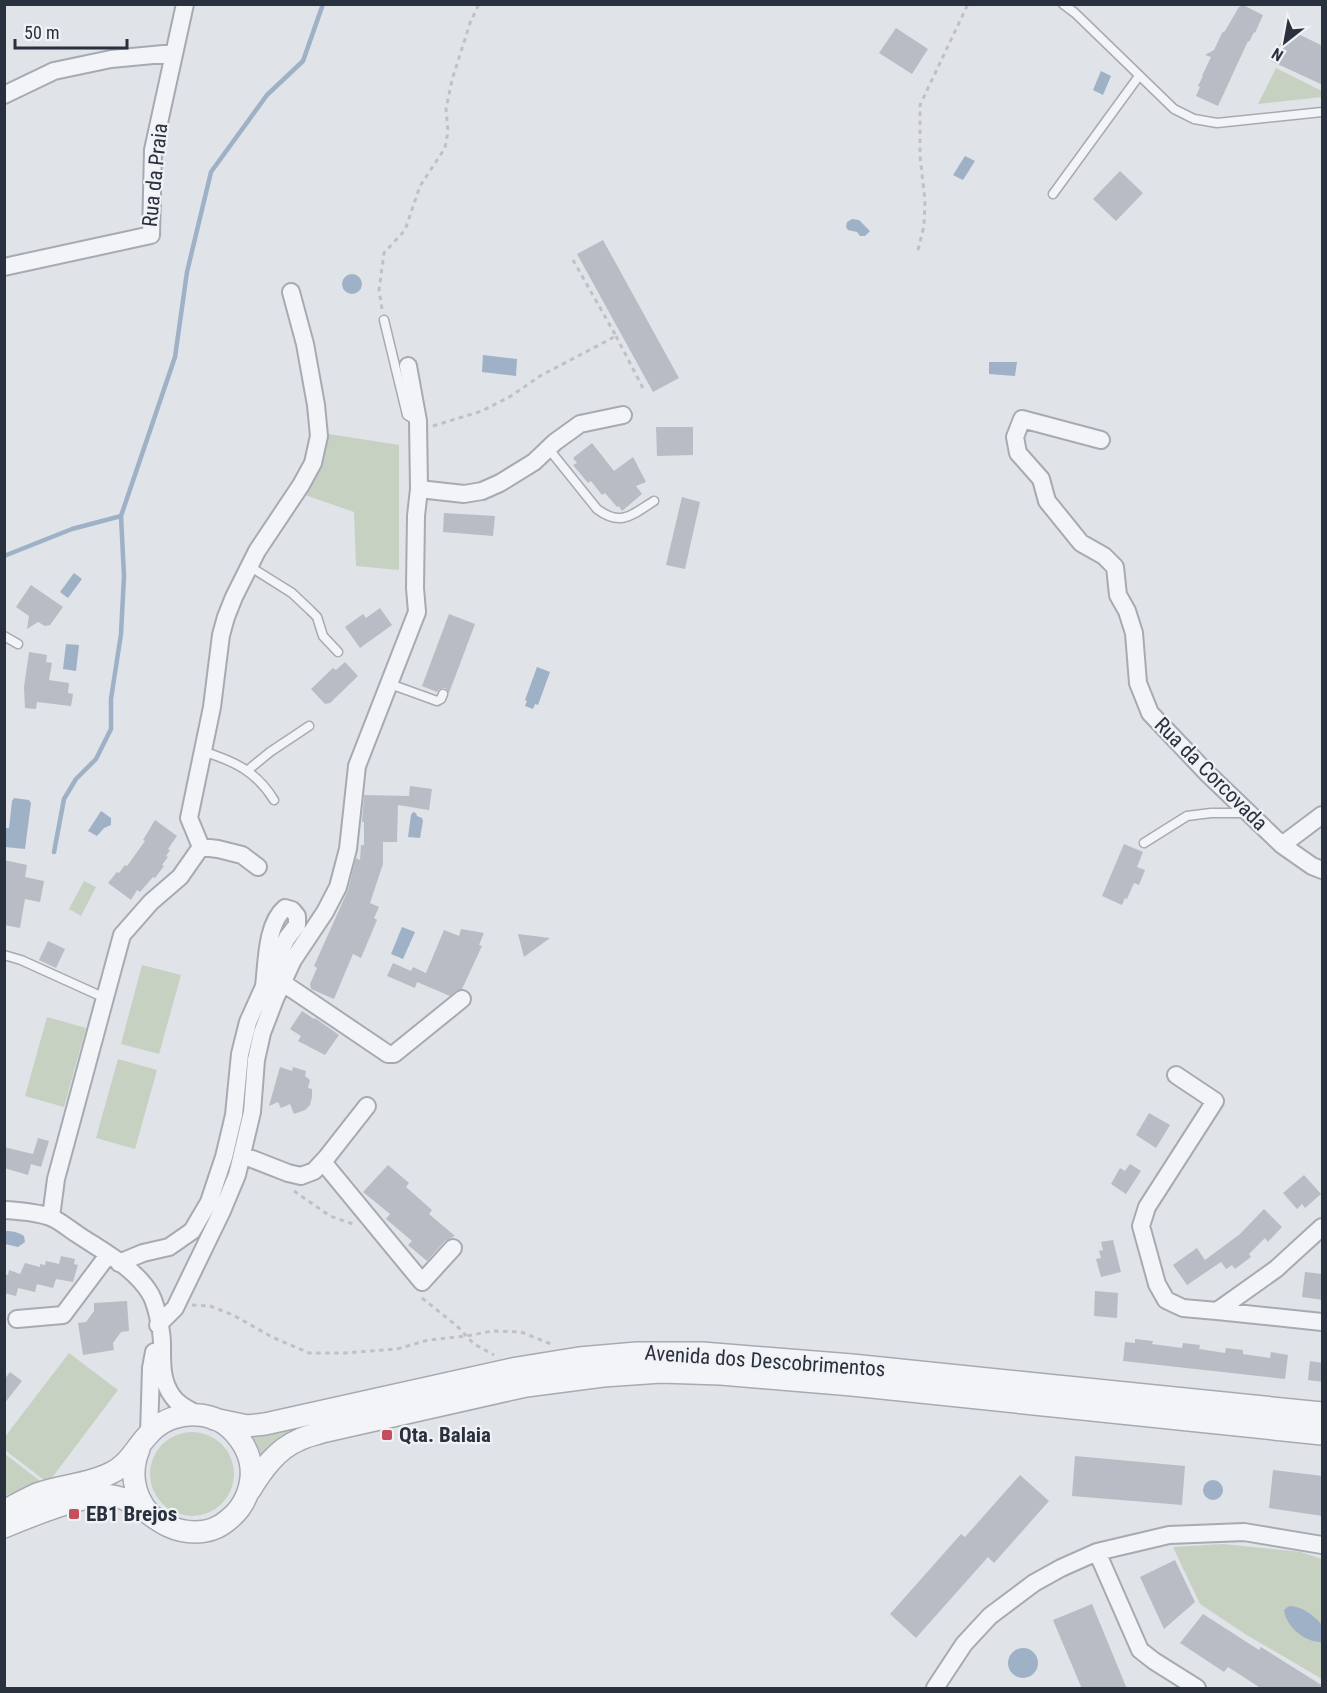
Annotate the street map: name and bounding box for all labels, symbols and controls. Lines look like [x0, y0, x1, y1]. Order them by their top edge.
scale bar [15, 12, 128, 50]
north arrow [1255, 12, 1315, 72]
text: 50 m [24, 22, 59, 43]
text: N [1268, 44, 1287, 65]
street label: Rua da Praia [138, 122, 172, 228]
street label: Rua da Corcovada [1150, 713, 1272, 835]
street label: Avenida dos Descobrimentos [644, 1341, 886, 1381]
place label: Qta. Balaia [399, 1423, 491, 1447]
marker: Qta. Balaia [380, 1428, 394, 1442]
place label: EB1 Brejos [86, 1502, 177, 1526]
marker: EB1 Brejos [67, 1507, 81, 1521]

